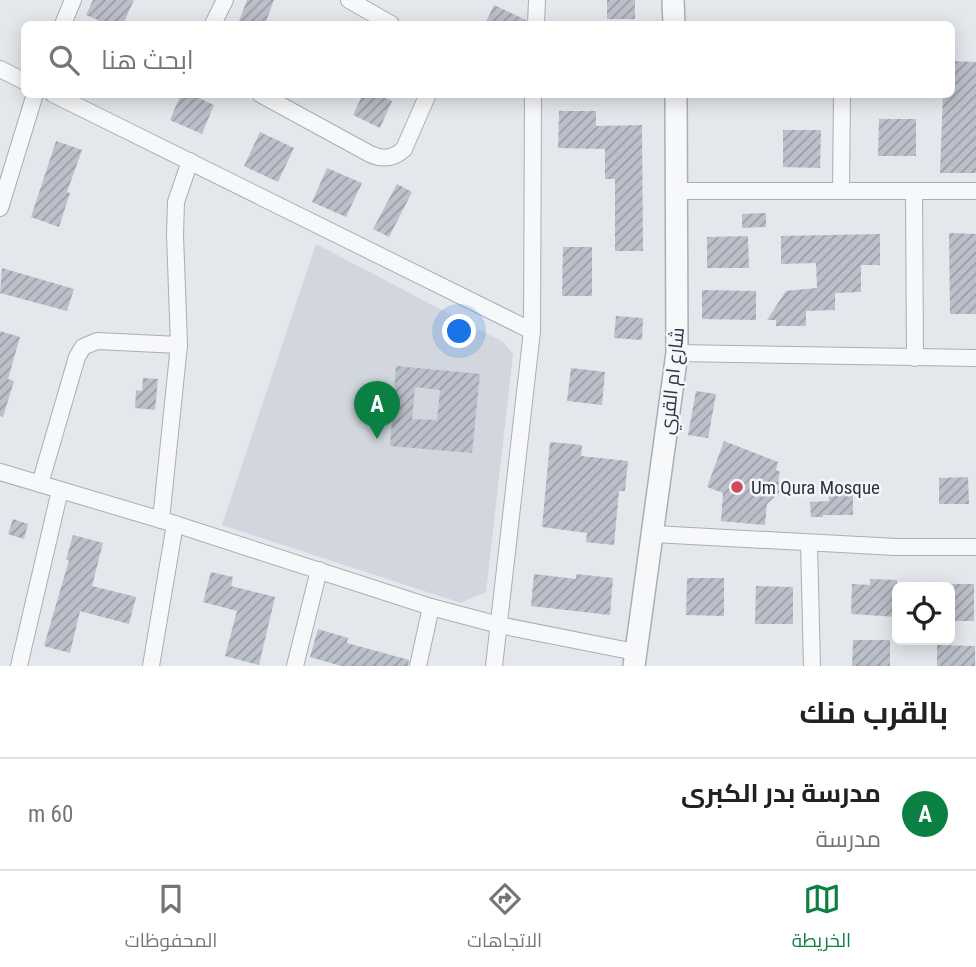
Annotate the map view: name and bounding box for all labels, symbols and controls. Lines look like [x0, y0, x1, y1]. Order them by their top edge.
search box [21, 21, 955, 98]
icon: search [45, 41, 83, 79]
text: ابحث هنا [101, 45, 194, 75]
your location [442, 314, 476, 348]
street label: شارع ام القري [655, 326, 692, 436]
pin: A [354, 381, 400, 439]
place label: Um Qura Mosque [751, 476, 880, 499]
marker: Um Qura Mosque [729, 479, 745, 495]
map controls [892, 582, 955, 645]
button: locate [892, 582, 955, 645]
text: بالقرب منك [800, 695, 948, 730]
text: مدرسة بدر الكبرى [681, 778, 881, 808]
text: 60 m [28, 801, 73, 828]
text: A [918, 801, 932, 828]
text: مدرسة [816, 826, 881, 853]
tab: المحفوظات [125, 880, 217, 958]
tab: الاتجاهات [467, 880, 542, 958]
tab: الخريطة [792, 880, 851, 958]

